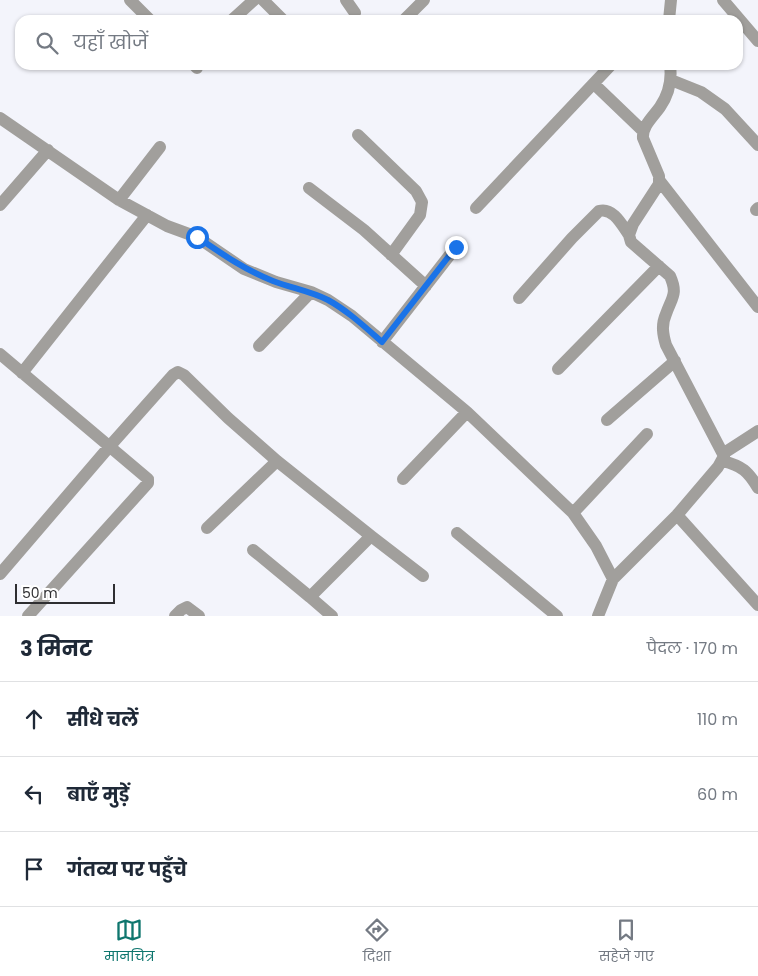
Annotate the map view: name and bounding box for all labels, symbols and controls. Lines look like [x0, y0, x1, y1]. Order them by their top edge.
search box [15, 15, 743, 70]
icon: search [33, 29, 61, 57]
text: यहाँ खोजें [73, 29, 148, 56]
route start [186, 226, 209, 249]
route end [445, 236, 468, 259]
scale bar [15, 581, 115, 604]
text: 50 m [22, 583, 58, 603]
text: 3 मिनट [20, 634, 92, 663]
text: पैदल · 170 m [647, 637, 738, 660]
icon: ahead [20, 705, 48, 733]
text: सीधे चलें [67, 706, 138, 733]
text: 110 m [697, 708, 738, 731]
icon: left [20, 780, 48, 808]
text: बाएँ मुड़ें [67, 781, 129, 808]
text: 60 m [697, 783, 738, 806]
icon: arrive [20, 855, 48, 883]
text: गंतव्य पर पहुँचे [67, 856, 187, 883]
tab: मानचित्र [104, 916, 154, 967]
tab: दिशा [363, 916, 391, 967]
tab: सहेजे गए [599, 916, 654, 967]

